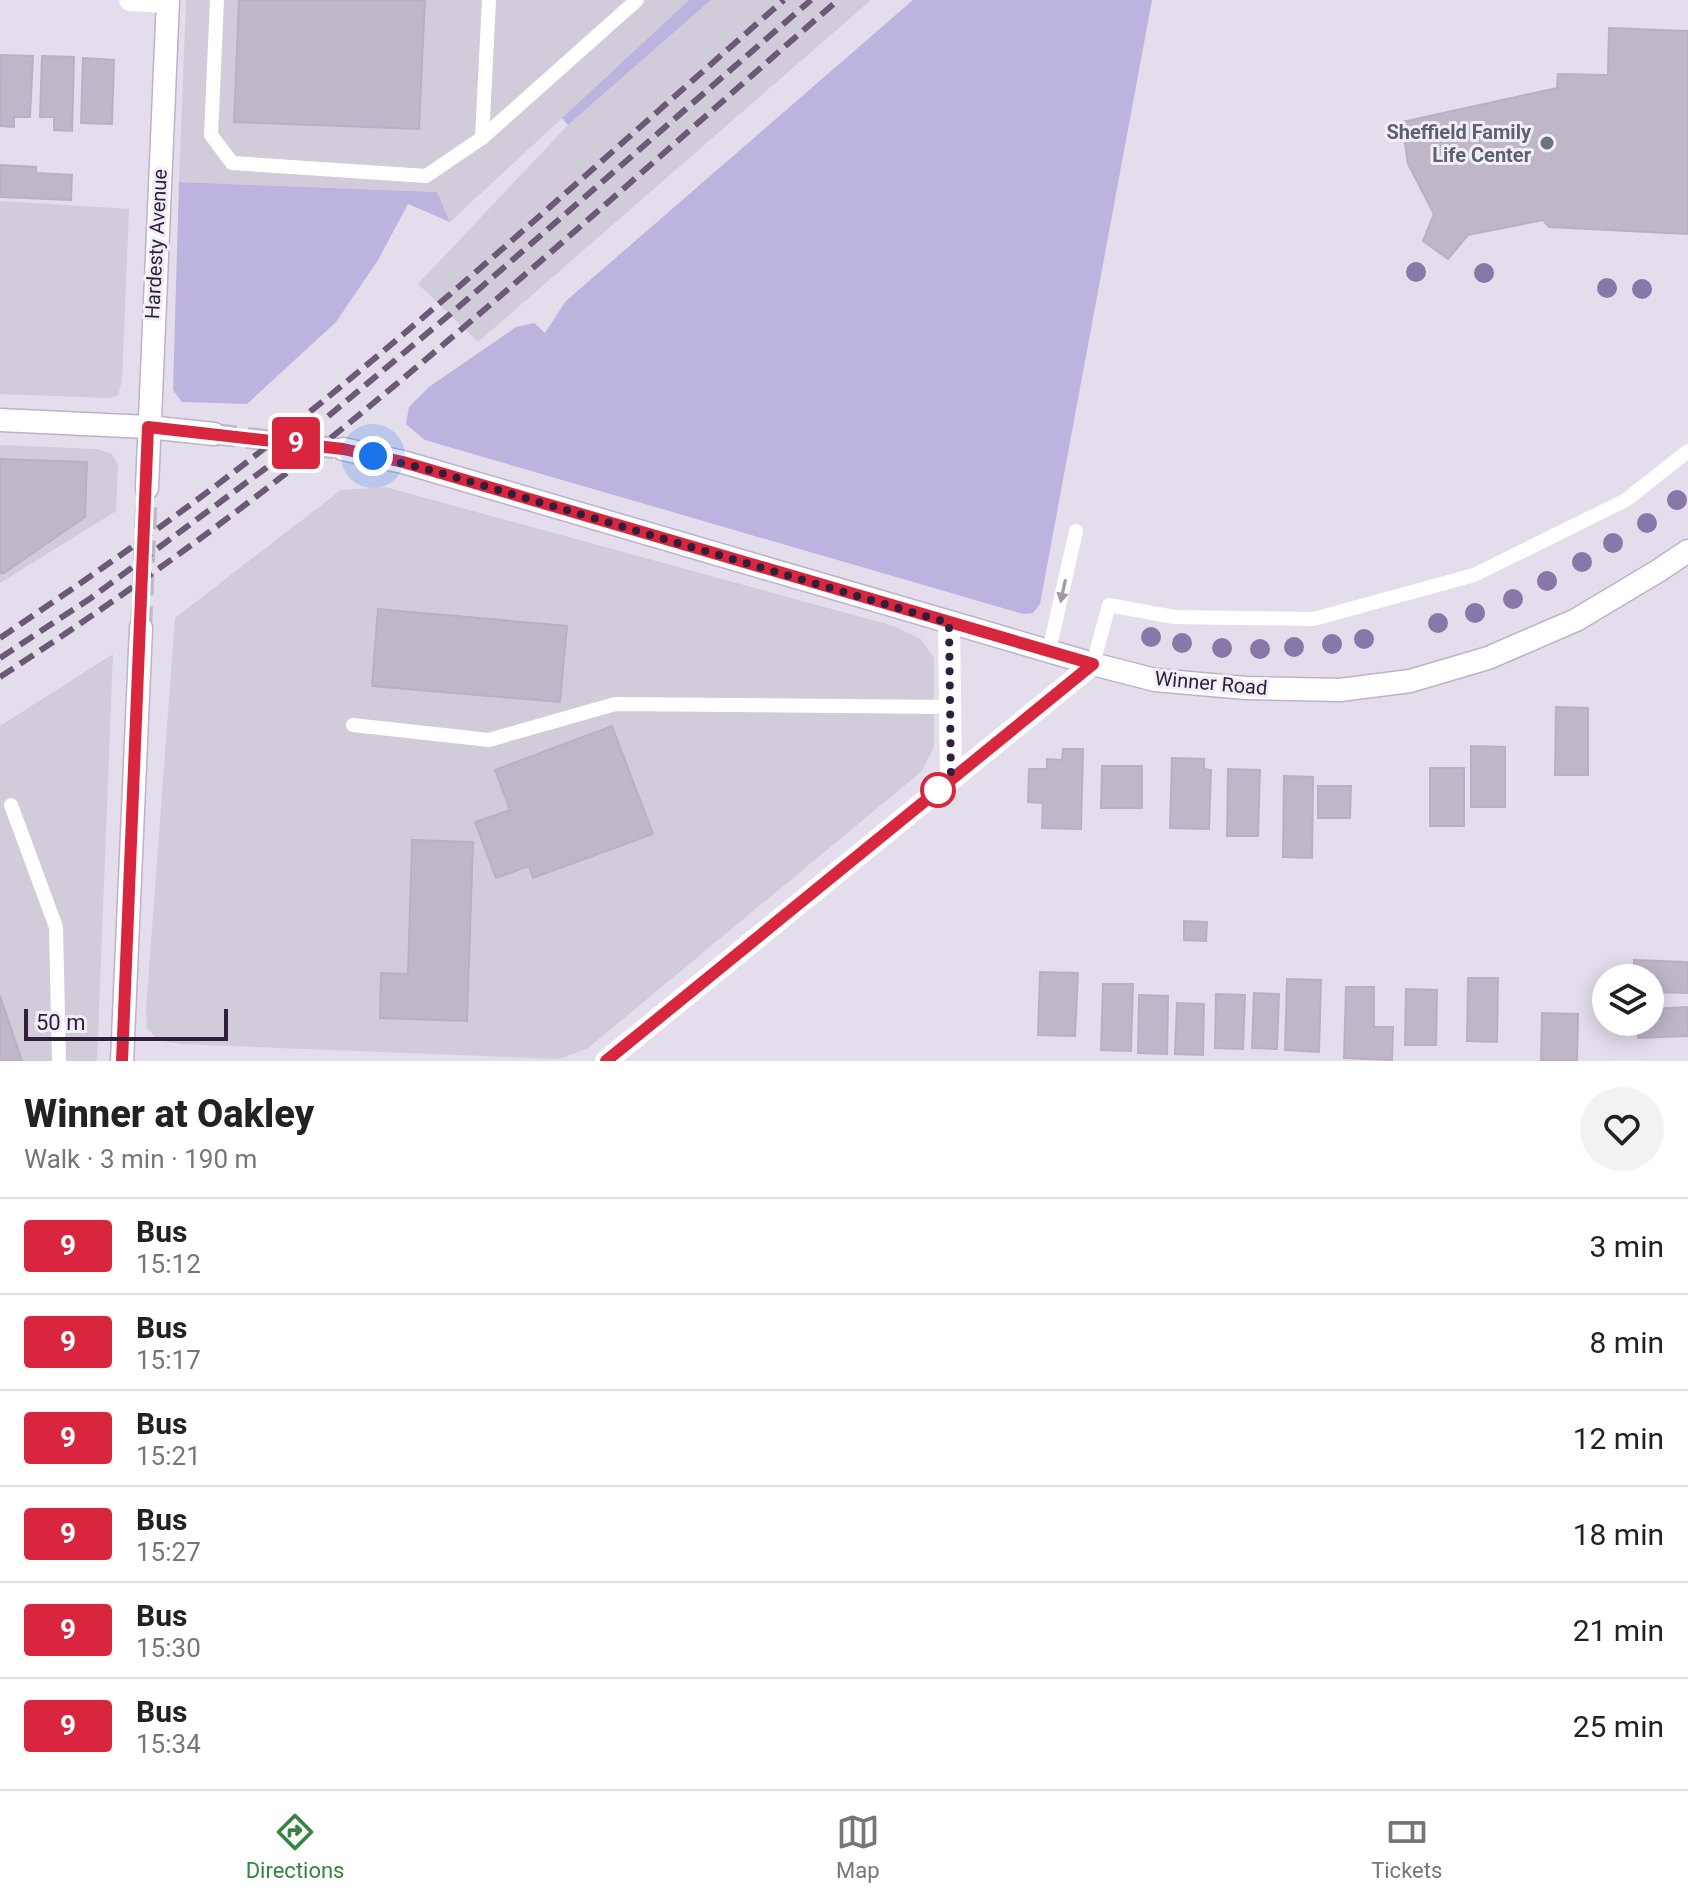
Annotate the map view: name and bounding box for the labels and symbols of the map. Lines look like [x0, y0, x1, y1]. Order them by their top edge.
place label: Sheffield Family Life Center [1386, 120, 1532, 167]
marker: Sheffield Family Life Center [1538, 134, 1556, 152]
street label: Hardesty Avenue [140, 168, 172, 320]
line badge: 9 [270, 417, 322, 469]
your location [353, 436, 393, 476]
one-way arrow [1056, 579, 1069, 604]
street label: Winner Road [1154, 666, 1268, 700]
unlabelled marker [921, 773, 955, 807]
scale bar [24, 1005, 228, 1041]

